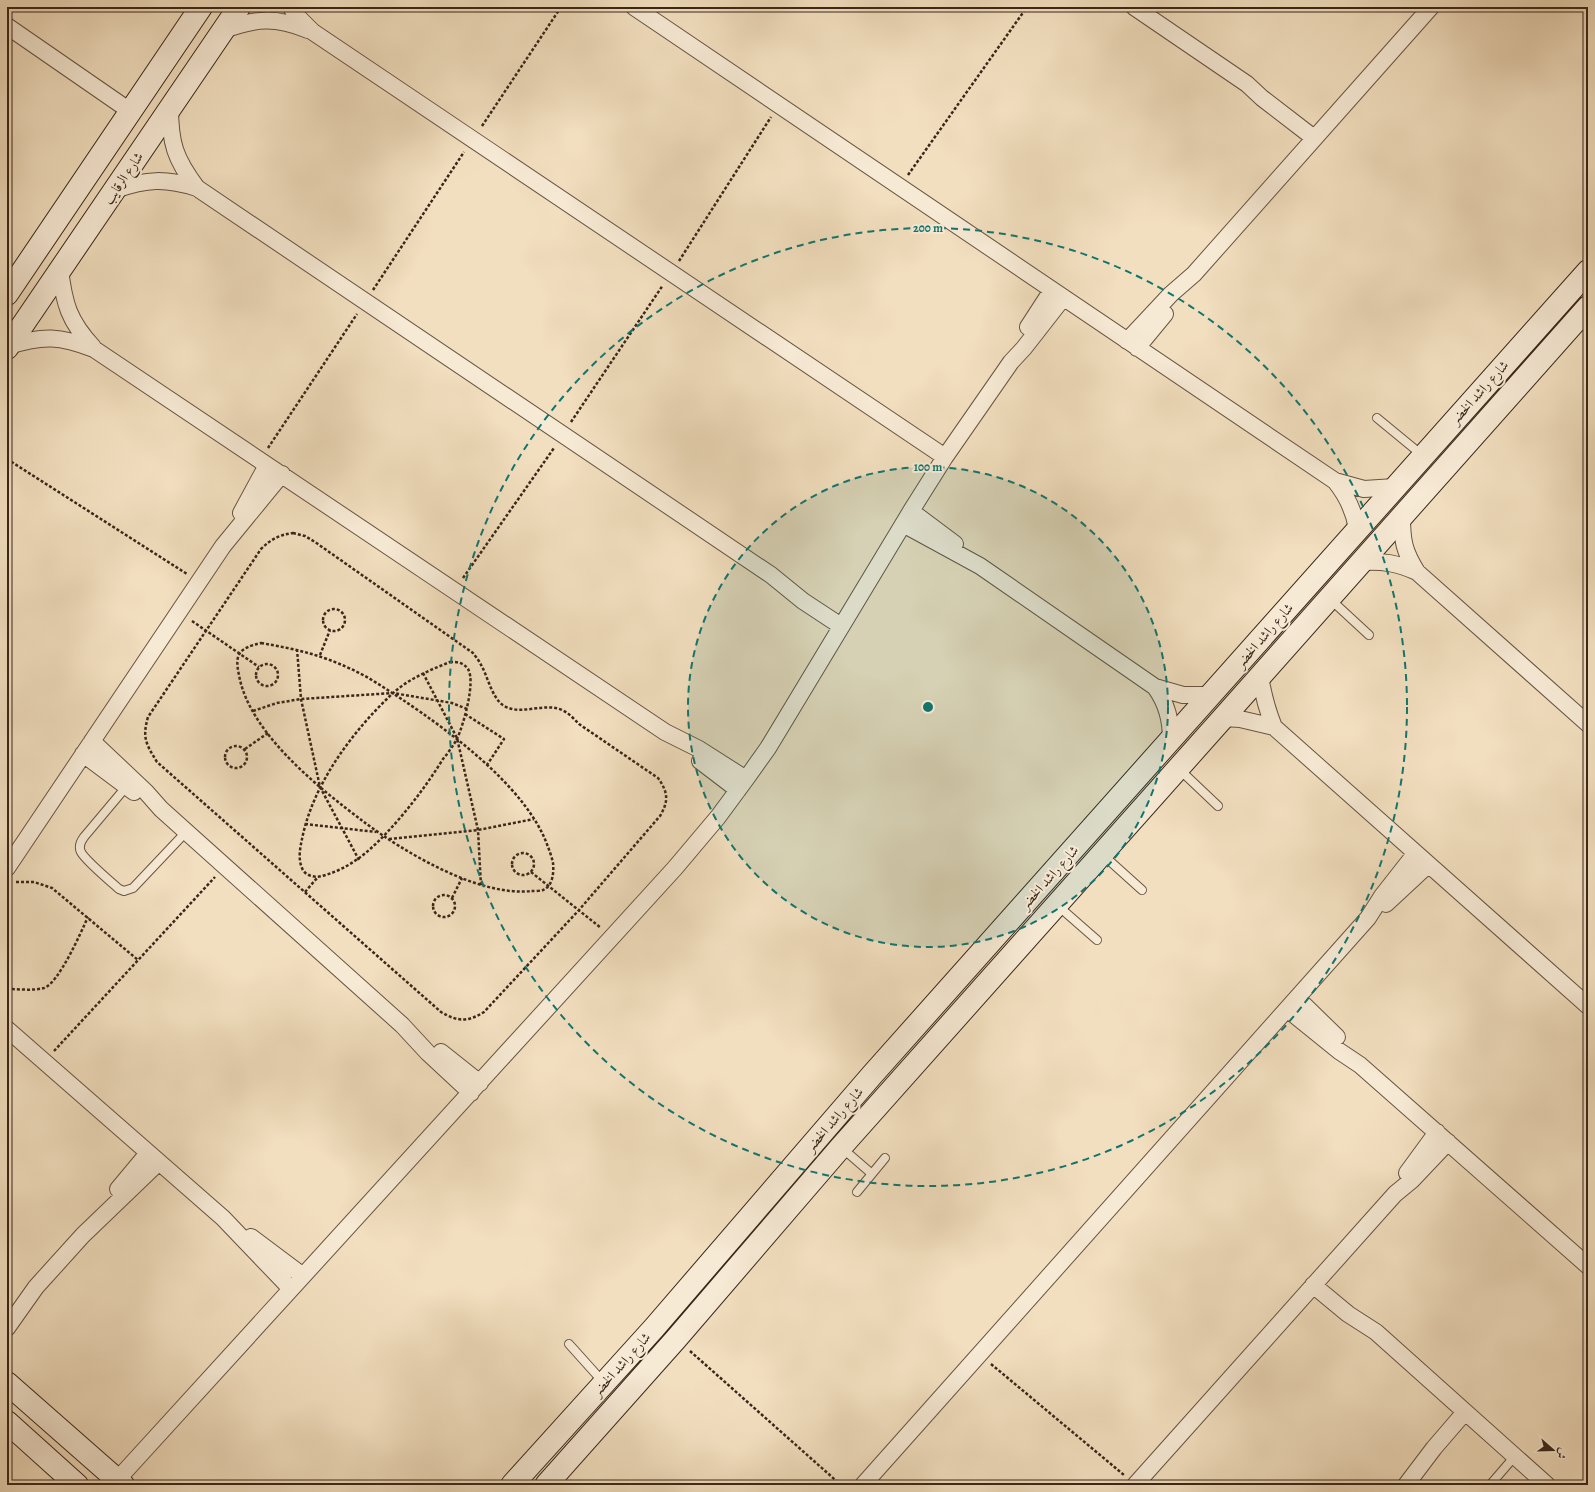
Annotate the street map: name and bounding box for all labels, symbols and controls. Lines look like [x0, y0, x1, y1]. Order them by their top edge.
street label: شارع الرقايب [99, 148, 150, 209]
text: 200 m [913, 220, 943, 236]
street label: شارع راشد الخضر [1444, 356, 1515, 431]
text: 100 m [914, 459, 942, 475]
street label: شارع راشد الخضر [1230, 599, 1299, 674]
centre of rings [921, 700, 935, 714]
street label: شارع راشد الخضر [1014, 841, 1085, 916]
street label: شارع راشد الخضر [800, 1083, 869, 1158]
street label: شارع راشد الخضر [586, 1328, 657, 1403]
north arrow [1533, 1430, 1573, 1470]
text: ش [1553, 1446, 1571, 1461]

